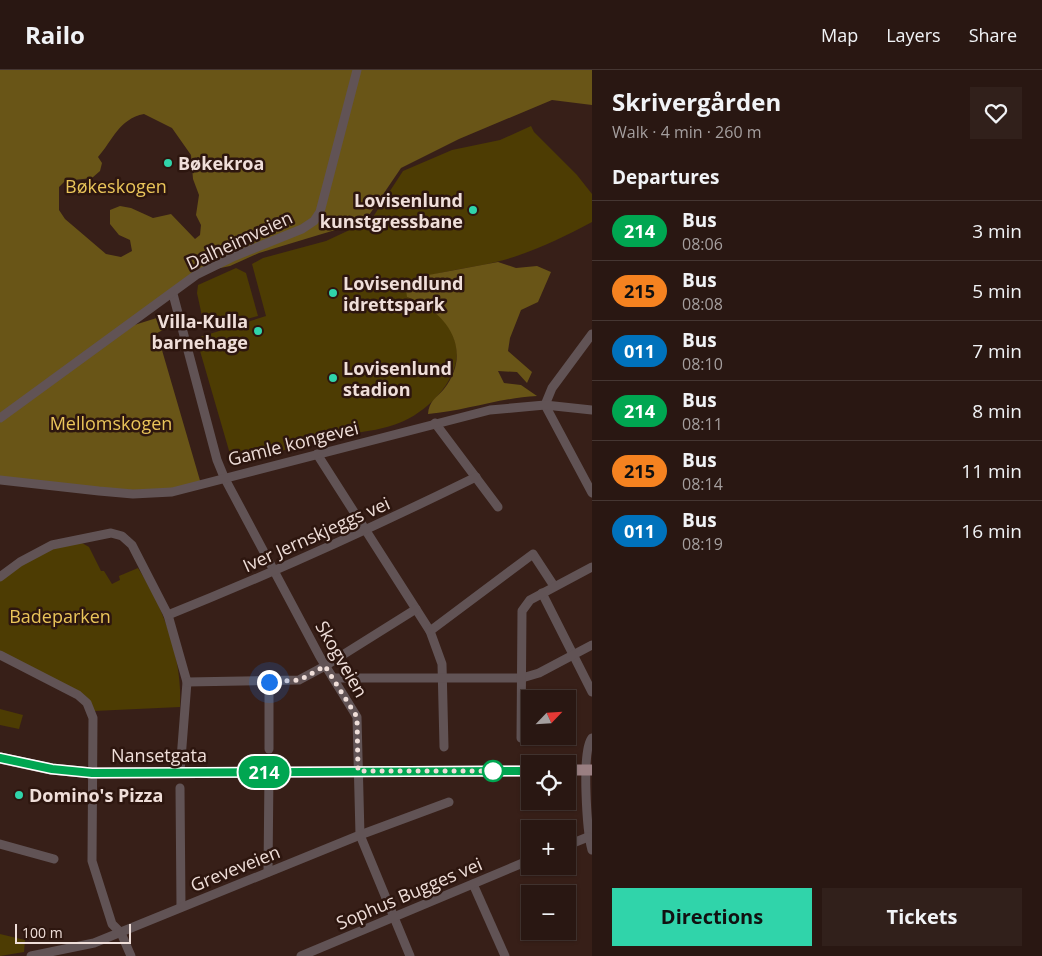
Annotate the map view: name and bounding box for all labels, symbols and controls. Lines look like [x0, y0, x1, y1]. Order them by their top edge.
text: Railo [25, 18, 85, 51]
text: Map [821, 23, 858, 47]
text: Layers [886, 23, 941, 47]
text: Share [969, 23, 1017, 47]
text: Skrivergården [612, 85, 781, 118]
button: heart [970, 87, 1022, 139]
text: Walk · 4 min · 260 m [612, 121, 762, 143]
place label: Bøkekroa [178, 151, 264, 175]
marker: Bøkekroa [162, 157, 174, 169]
text: Departures [612, 164, 719, 190]
park label: Bøkeskogen [65, 174, 167, 198]
place label: Lovisenlund kunstgressbane [320, 188, 463, 233]
marker: Lovisenlund kunstgressbane [467, 204, 479, 216]
street label: Dalheimveien [182, 205, 296, 275]
text: Bus [682, 207, 717, 233]
text: 3 min [972, 218, 1022, 244]
text: 214 [624, 219, 655, 243]
text: 08:06 [682, 233, 723, 255]
text: Bus [682, 267, 717, 293]
place label: Lovisendlund idrettspark [343, 271, 463, 316]
text: 5 min [972, 278, 1022, 304]
text: 215 [624, 279, 655, 303]
marker: Lovisendlund idrettspark [327, 287, 339, 299]
text: 08:08 [682, 293, 723, 315]
place label: Villa-Kulla barnehage [152, 309, 248, 354]
marker: Villa-Kulla barnehage [252, 325, 264, 337]
text: Bus [682, 327, 717, 353]
text: 7 min [972, 338, 1022, 364]
text: 011 [624, 339, 655, 363]
text: 08:10 [682, 353, 723, 375]
place label: Lovisenlund stadion [343, 356, 452, 401]
marker: Lovisenlund stadion [327, 372, 339, 384]
text: Bus [682, 387, 717, 413]
text: 8 min [972, 398, 1022, 424]
text: 214 [624, 399, 655, 423]
park label: Mellomskogen [50, 411, 172, 435]
text: 08:11 [682, 413, 723, 435]
street label: Gamle kongevei [225, 415, 361, 471]
text: Bus [682, 447, 717, 473]
text: 11 min [961, 458, 1022, 484]
text: 215 [624, 459, 655, 483]
text: 08:14 [682, 473, 723, 495]
street label: Iver Jernskjeggs vei [239, 491, 393, 577]
text: Bus [682, 507, 717, 533]
text: 16 min [961, 518, 1022, 544]
text: 011 [624, 519, 655, 543]
text: 08:19 [682, 533, 723, 555]
park label: Badeparken [9, 604, 111, 628]
street label: Skogveien [310, 616, 374, 702]
your location [257, 670, 282, 695]
north arrow [521, 690, 576, 745]
map controls [521, 690, 576, 940]
street label: Nansetgata [111, 743, 207, 767]
button: locate [521, 755, 576, 810]
line badge: 214 [235, 756, 293, 788]
text: 214 [249, 760, 279, 784]
unlabelled marker [482, 760, 504, 782]
place label: Domino's Pizza [29, 783, 163, 807]
marker: Domino's Pizza [13, 789, 25, 801]
button: + [521, 820, 576, 875]
street label: Greveveien [187, 839, 283, 897]
street label: Sophus Bugges vei [332, 851, 486, 935]
button: − [521, 885, 576, 940]
button: Directions [612, 888, 812, 946]
button: Tickets [822, 888, 1022, 946]
scale bar [15, 921, 131, 944]
text: 100 m [22, 923, 63, 942]

